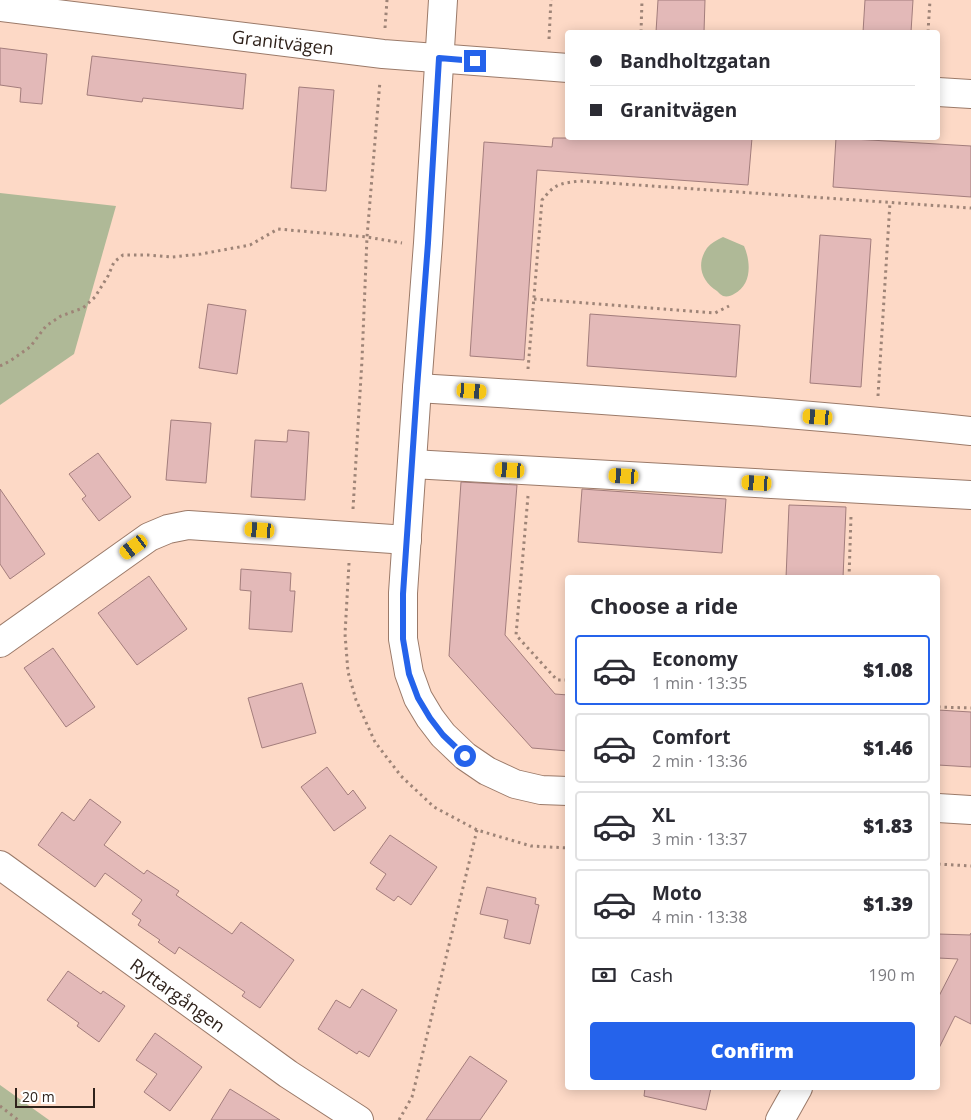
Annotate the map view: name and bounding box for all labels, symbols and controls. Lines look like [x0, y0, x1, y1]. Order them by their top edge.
street label: Granitvägen [231, 24, 335, 60]
text: Bandholtzgatan [620, 48, 771, 74]
route end [464, 50, 486, 72]
text: Granitvägen [620, 97, 737, 123]
car [456, 382, 487, 400]
car [802, 408, 833, 426]
car [494, 462, 525, 478]
car [608, 468, 639, 484]
car [741, 475, 772, 491]
car [244, 521, 275, 539]
car [117, 532, 150, 562]
text: Choose a ride [590, 590, 738, 620]
text: Economy [652, 646, 738, 672]
icon: car [592, 648, 637, 693]
text: $1.08 [863, 657, 913, 683]
text: 1 min · 13:35 [652, 672, 747, 694]
text: Comfort [652, 724, 731, 750]
icon: car [592, 726, 637, 771]
text: $1.46 [863, 735, 913, 761]
route start [454, 745, 476, 767]
text: 2 min · 13:36 [652, 750, 747, 772]
text: XL [652, 802, 675, 828]
icon: car [592, 804, 637, 849]
text: $1.83 [863, 813, 913, 839]
text: 3 min · 13:37 [652, 828, 747, 850]
text: Moto [652, 880, 702, 906]
icon: car [592, 882, 637, 927]
text: $1.39 [863, 891, 913, 917]
text: 4 min · 13:38 [652, 906, 747, 928]
street label: Ryttargången [126, 952, 230, 1038]
icon: cash [590, 961, 618, 989]
text: Cash [630, 962, 673, 988]
text: 190 m [869, 964, 915, 986]
button: Confirm [590, 1022, 915, 1080]
scale bar [15, 1085, 95, 1108]
text: 20 m [22, 1087, 55, 1106]

